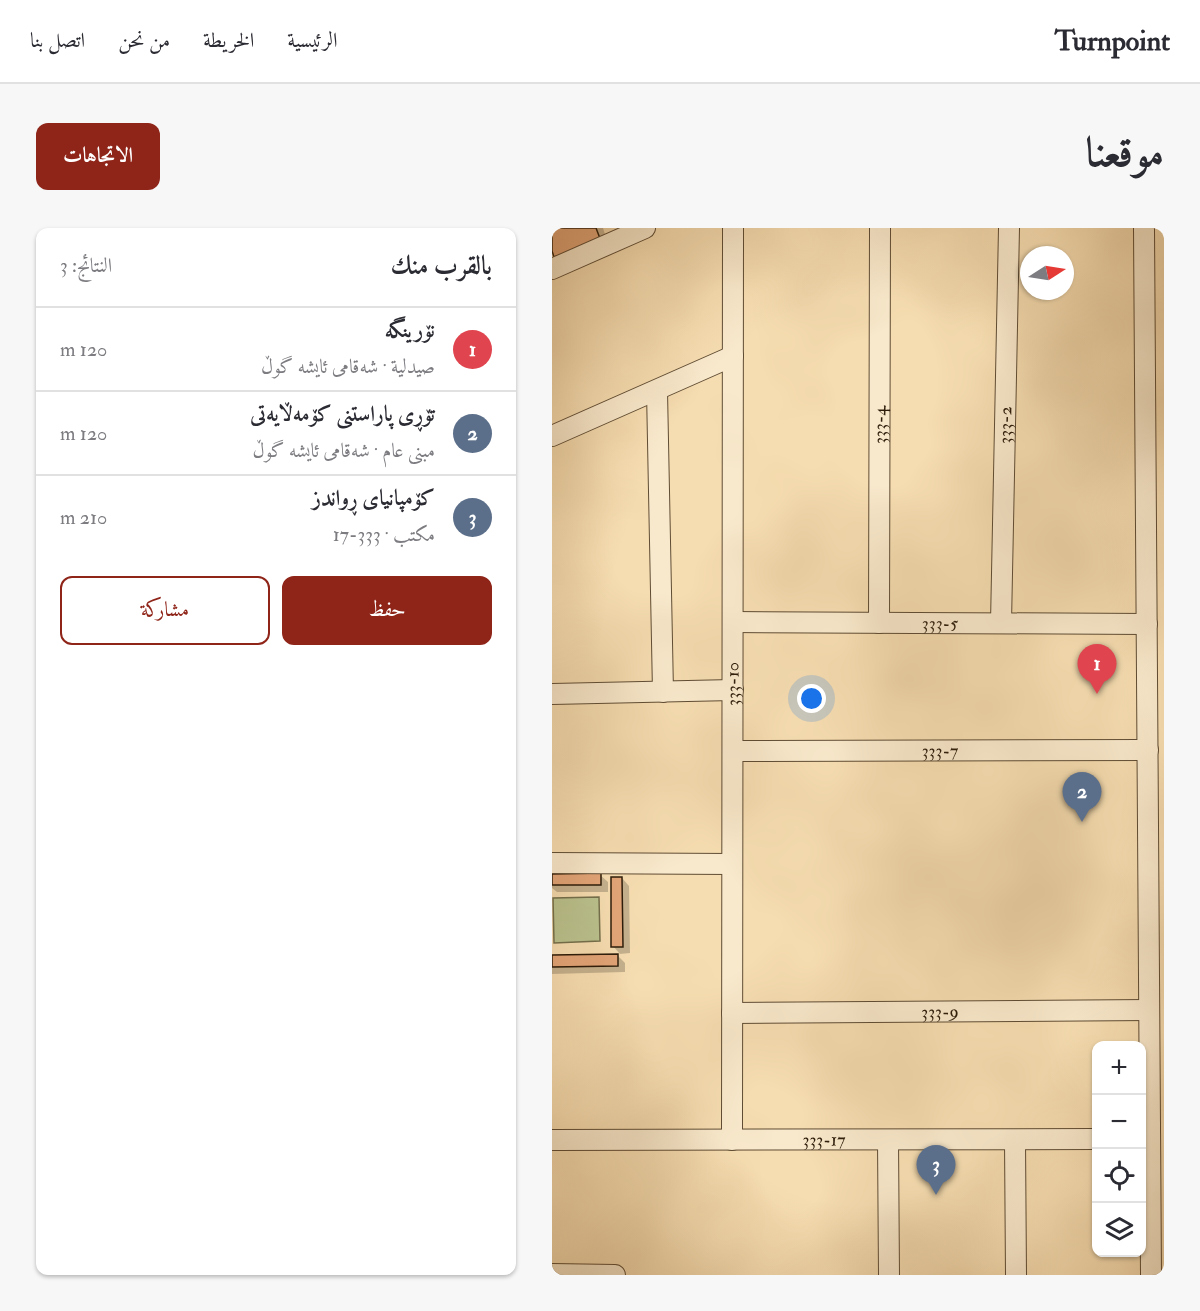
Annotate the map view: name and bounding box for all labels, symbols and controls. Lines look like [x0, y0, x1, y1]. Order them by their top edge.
text: Turnpoint [1055, 24, 1170, 59]
text: اتصل بنا [30, 27, 85, 54]
text: من نحن [118, 27, 170, 54]
text: الخريطة [203, 27, 254, 54]
text: الرئيسية [287, 27, 338, 54]
button: الاتجاهات [36, 123, 160, 190]
text: موقعنا [1086, 127, 1164, 179]
north arrow [1020, 246, 1074, 300]
text: بالقرب منك [390, 250, 492, 282]
text: النتائج: 3 [60, 253, 112, 278]
text: نۆرینگە [385, 316, 435, 344]
text: 120 m [60, 337, 107, 362]
text: 1 [469, 337, 476, 362]
text: صيدلية · شەقامی ئایشە گوڵ [261, 354, 435, 379]
text: تۆڕی پاراستنی کۆمەڵایەتی [250, 400, 435, 428]
street label: 333-4 [868, 405, 892, 444]
street label: 333-2 [994, 406, 1017, 444]
text: 120 m [60, 421, 107, 446]
text: 2 [467, 421, 478, 446]
text: مبنى عام · شەقامی ئایشە گوڵ [252, 438, 435, 463]
text: کۆمپانیای ڕواندز [312, 484, 435, 512]
text: 210 m [60, 505, 107, 530]
text: 3 [469, 505, 476, 530]
text: مكتب · 333-17 [333, 522, 435, 547]
button: مشاركة [60, 576, 270, 645]
button: حفظ [282, 576, 492, 645]
street label: 333-5 [922, 612, 958, 635]
pin: 1 [1078, 644, 1116, 694]
street label: 333-10 [721, 662, 745, 706]
your location [797, 684, 826, 713]
street label: 333-7 [922, 739, 958, 763]
pin: 2 [1062, 772, 1102, 822]
street label: 333-9 [921, 1000, 959, 1024]
map controls [1092, 1041, 1146, 1257]
button: + [1092, 1041, 1146, 1095]
button: − [1092, 1095, 1146, 1149]
street label: 333-17 [802, 1128, 846, 1152]
pin: 3 [916, 1146, 956, 1195]
button: locate [1092, 1149, 1146, 1203]
button: layers [1092, 1203, 1146, 1257]

